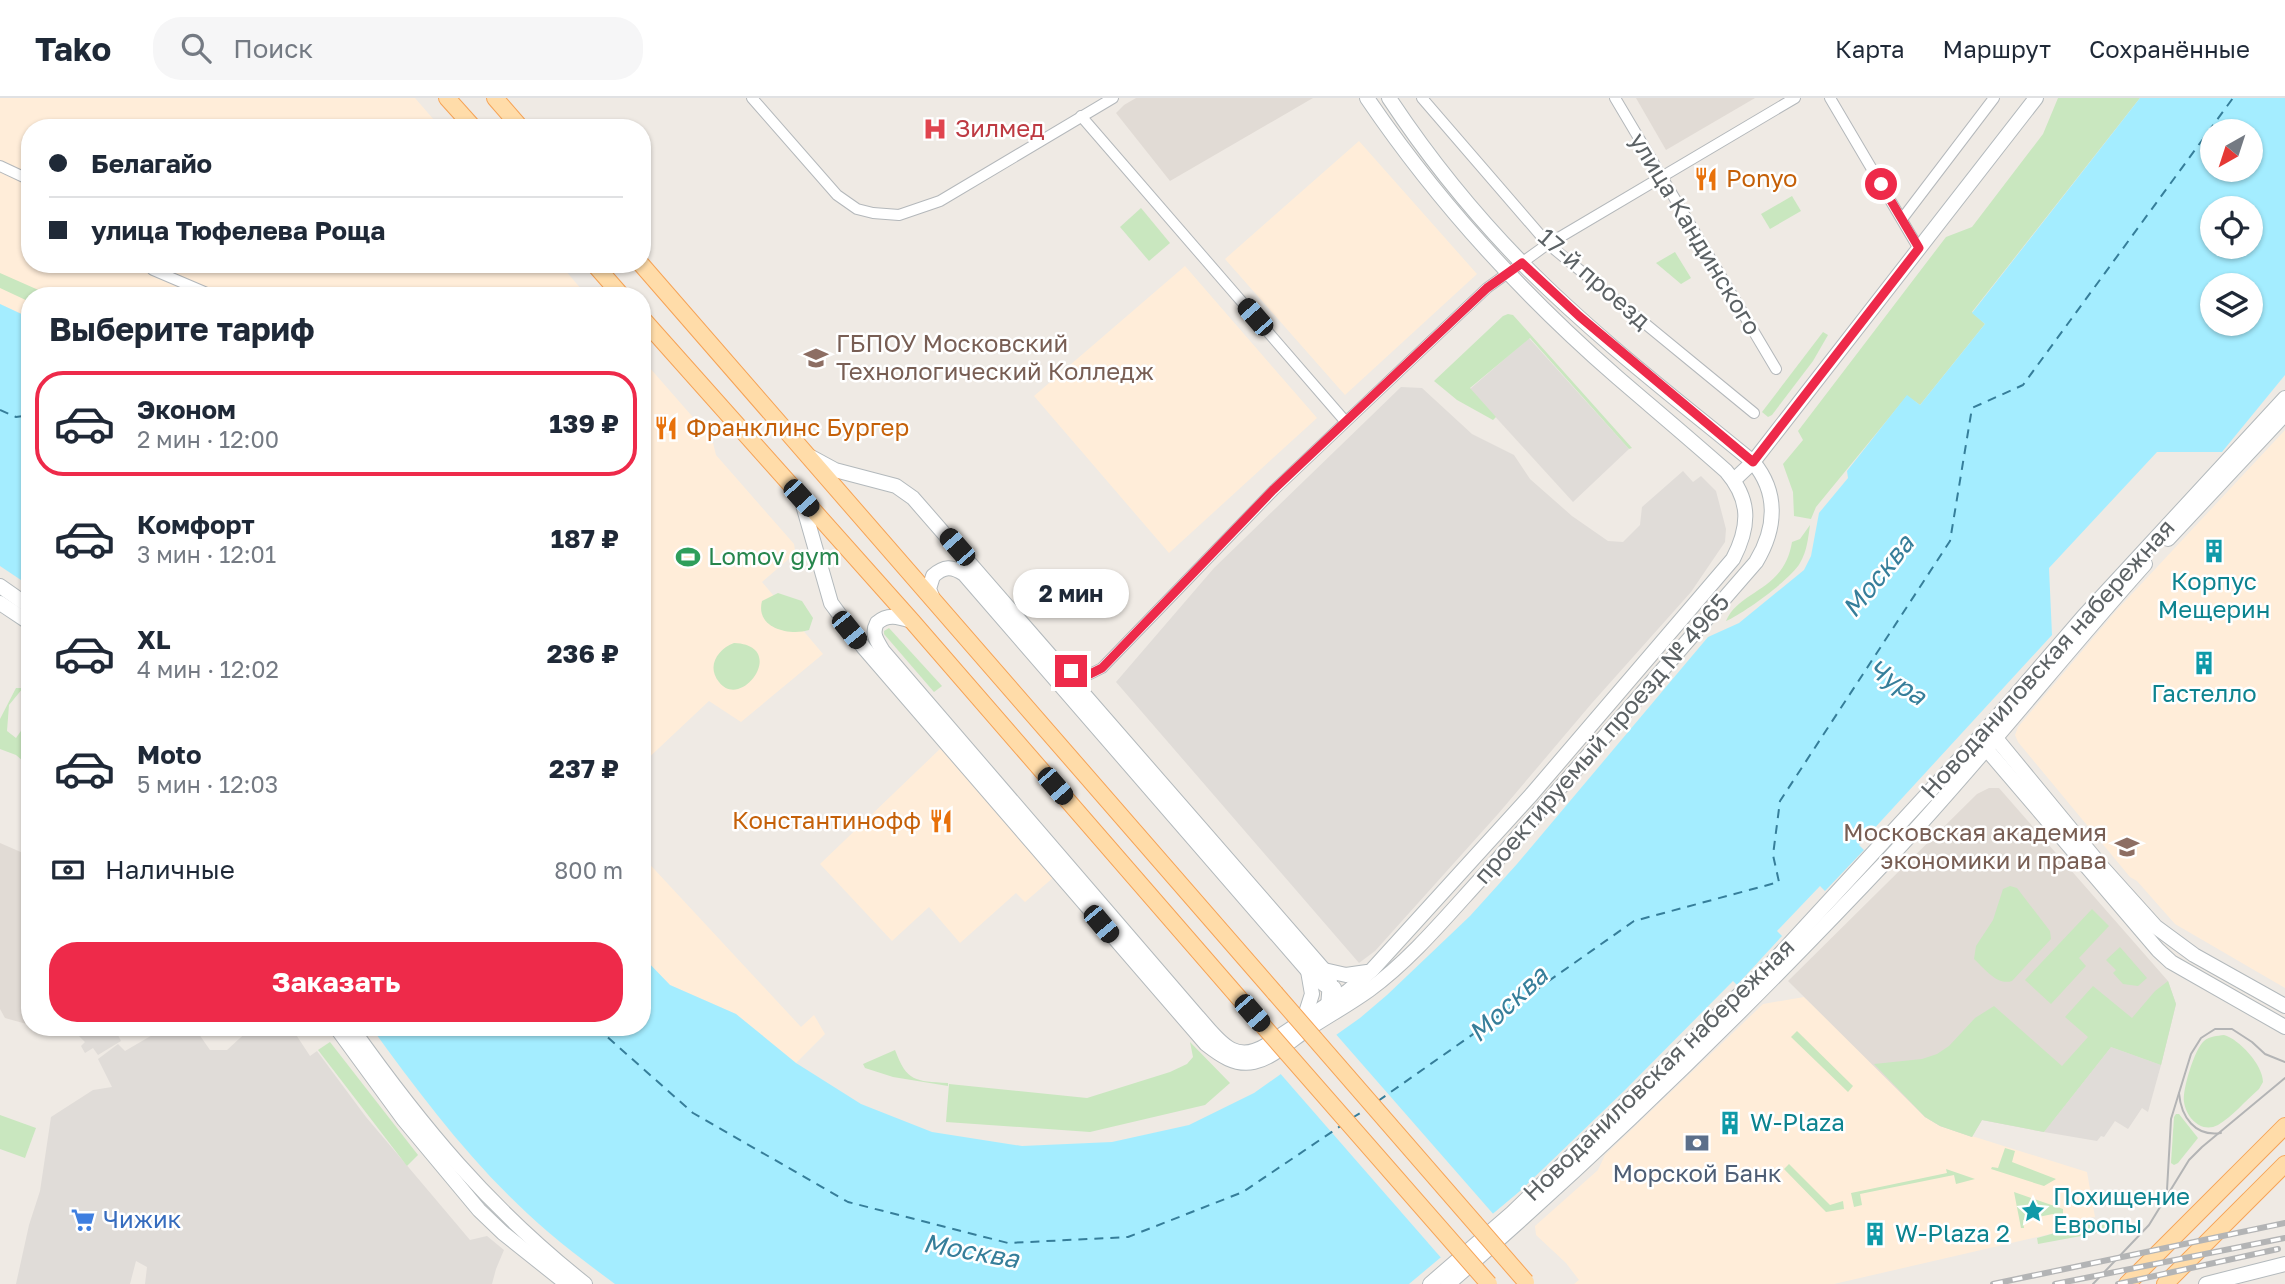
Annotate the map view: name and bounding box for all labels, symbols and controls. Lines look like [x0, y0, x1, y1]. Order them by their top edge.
search box [153, 17, 643, 80]
text: Tako [35, 29, 111, 68]
icon: search [177, 29, 215, 67]
text: Поиск [233, 33, 313, 64]
text: Карта [1835, 34, 1905, 63]
text: Маршрут [1943, 34, 2051, 63]
text: Сохранённые [2089, 34, 2250, 63]
place label: Зилмед [955, 113, 1045, 142]
hospital icon: Зилмед [921, 115, 949, 143]
north arrow [2200, 119, 2263, 182]
map controls [2200, 119, 2263, 336]
street label: улица Кандинского [1624, 127, 1768, 340]
text: Белагайо [91, 148, 212, 179]
place label: Ponyo [1726, 163, 1798, 192]
restaurant icon: Ponyo [1692, 165, 1720, 193]
route start [1865, 168, 1897, 200]
button: locate [2200, 196, 2263, 259]
text: улица Тюфелева Роща [91, 215, 385, 246]
street label: 17-й проезд [1533, 221, 1657, 334]
button: layers [2200, 273, 2263, 336]
car [1234, 294, 1277, 340]
text: Выберите тариф [49, 310, 315, 348]
place label: ГБПОУ Московский Технологический Колледж [836, 328, 1154, 385]
school or university icon: ГБПОУ Московский Технологический Колледж [802, 344, 830, 372]
icon: car [53, 392, 116, 455]
text: Эконом [137, 394, 236, 425]
text: 139 ₽ [549, 408, 619, 439]
place label: Франклинс Бургер [686, 412, 909, 441]
restaurant icon: Франклинс Бургер [652, 414, 680, 442]
text: 2 мин · 12:00 [137, 425, 279, 453]
car [780, 475, 823, 521]
icon: car [53, 507, 116, 570]
text: Комфорт [137, 509, 255, 540]
street label: Новоданиловская набережная [1914, 512, 2180, 804]
text: 187 ₽ [551, 523, 619, 554]
car [936, 524, 979, 570]
water label: Москва [1835, 527, 1921, 623]
building icon: Корпус Мещерин [2200, 537, 2228, 565]
text: 3 мин · 12:01 [137, 540, 276, 568]
place label: Lomov gym [708, 541, 840, 570]
sports icon: Lomov gym [674, 543, 702, 571]
place label: Корпус Мещерин [2158, 566, 2270, 623]
callout: 2 мин [1013, 570, 1129, 618]
text: 2 мин [1039, 579, 1103, 607]
street label: проектируемый проезд № 4965 [1467, 587, 1735, 889]
car [828, 607, 871, 653]
icon: car [53, 622, 116, 685]
text: XL [137, 624, 171, 655]
text: 236 ₽ [547, 638, 619, 669]
building icon: Гастелло [2190, 649, 2218, 677]
water label: Чура [1862, 652, 1933, 712]
text: 4 мин · 12:02 [137, 655, 279, 683]
route end [1055, 655, 1087, 687]
place label: Гастелло [2151, 678, 2257, 707]
icon: car [53, 737, 116, 800]
text: Moto [137, 739, 202, 770]
text: 237 ₽ [549, 753, 619, 784]
car [1034, 763, 1077, 809]
text: 5 мин · 12:03 [137, 770, 278, 798]
place label: Константинофф [732, 805, 921, 834]
restaurant icon: Константинофф [927, 807, 955, 835]
place label: Московская академия экономики и права [1843, 817, 2107, 874]
school or university icon: Московская академия экономики и права [2113, 833, 2141, 861]
icon: cash [49, 851, 87, 889]
text: Наличные [105, 854, 235, 885]
text: 800 m [554, 856, 623, 884]
car [1080, 901, 1123, 947]
street label: Новоданиловская набережная [1516, 932, 1800, 1206]
button: Заказать [49, 942, 623, 1022]
water label: Москва [1462, 959, 1554, 1048]
car [1231, 990, 1274, 1036]
place label: W-Plaza [1750, 1107, 1845, 1136]
building icon: W-Plaza [1716, 1109, 1744, 1137]
bank icon: Морской Банк [1683, 1129, 1711, 1157]
place label: Морской Банк [1612, 1158, 1782, 1187]
place label: Похищение Европы [2053, 1181, 2190, 1238]
place icon: Похищение Европы [2019, 1197, 2047, 1225]
place label: Чижик [103, 1204, 182, 1233]
supermarket icon: Чижик [69, 1206, 97, 1234]
place label: W-Plaza 2 [1895, 1218, 2010, 1247]
building icon: W-Plaza 2 [1861, 1220, 1889, 1248]
water label: Москва [921, 1227, 1023, 1274]

